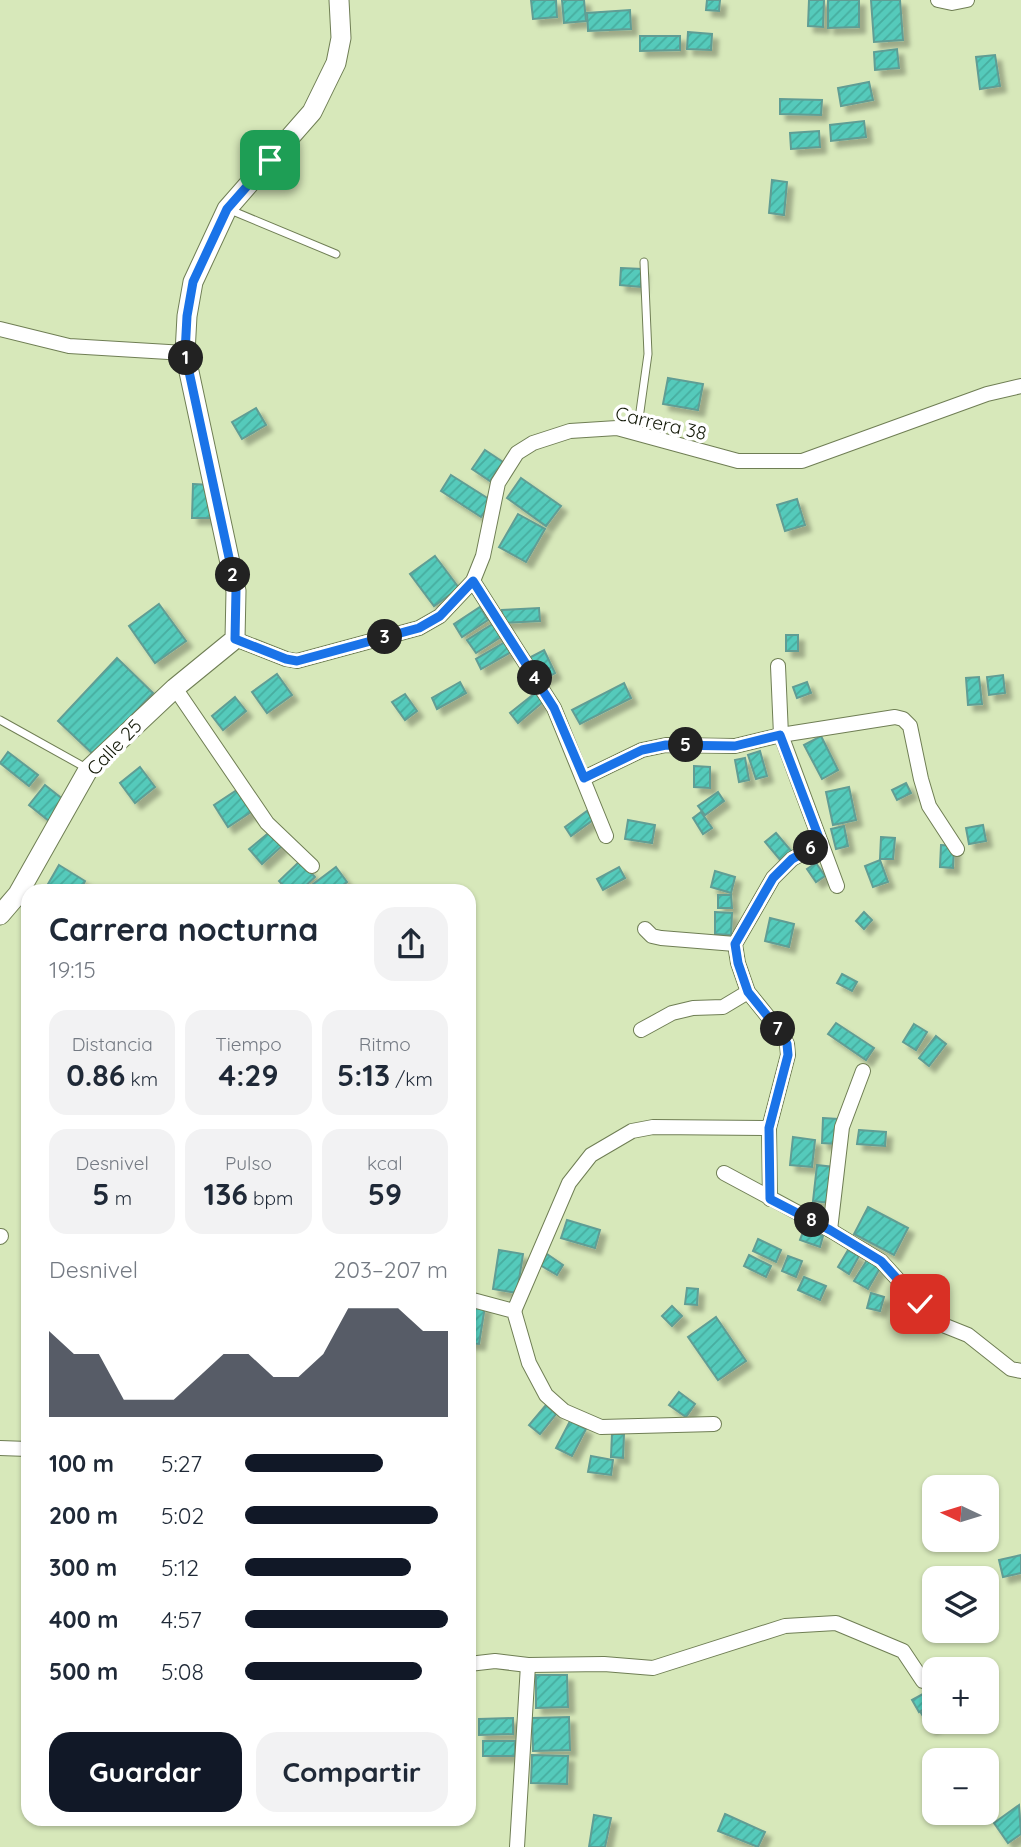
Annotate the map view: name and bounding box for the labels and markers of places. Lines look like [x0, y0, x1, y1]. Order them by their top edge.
pin [240, 130, 300, 190]
pin: 1 [168, 340, 204, 376]
pin: 2 [216, 558, 250, 592]
pin: 3 [368, 620, 402, 654]
pin: 4 [518, 660, 552, 696]
pin: 5 [668, 728, 704, 762]
pin: 6 [794, 830, 828, 866]
pin: 7 [760, 1012, 796, 1046]
pin: 8 [794, 1202, 830, 1238]
pin [890, 1274, 950, 1334]

